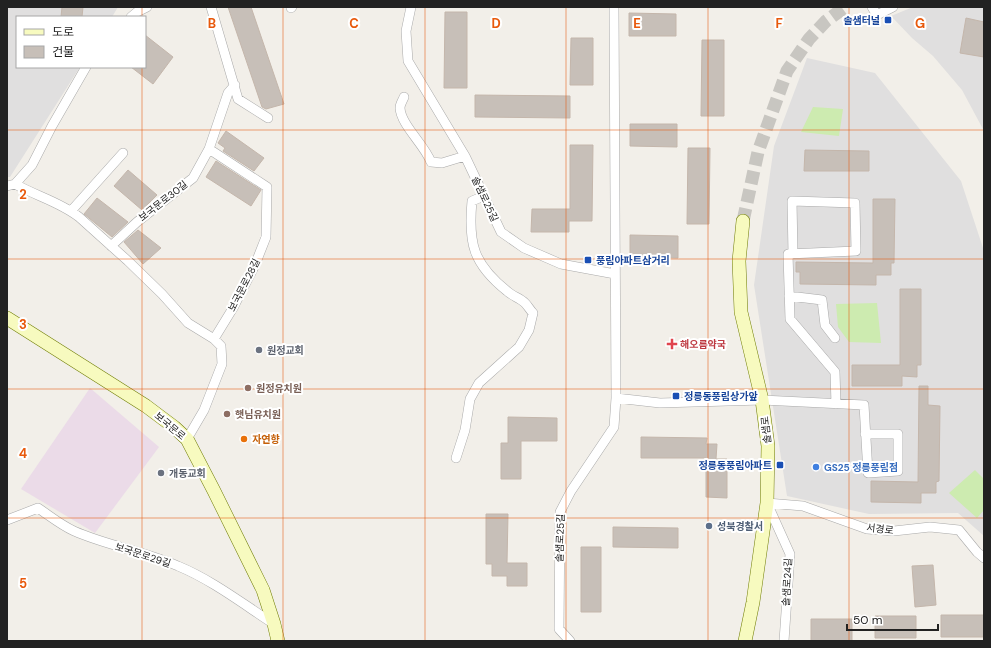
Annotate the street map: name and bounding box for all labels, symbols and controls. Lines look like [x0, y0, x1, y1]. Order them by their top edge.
place label: 솔샘터널 [843, 14, 880, 27]
text: B [208, 15, 216, 32]
text: C [349, 15, 359, 32]
text: D [491, 15, 501, 32]
text: E [633, 15, 641, 32]
text: F [775, 15, 783, 32]
marker: 솔샘터널 [883, 15, 893, 25]
text: G [915, 15, 925, 32]
legend [16, 16, 146, 68]
text: 도로 [52, 24, 74, 40]
text: 건물 [52, 44, 74, 60]
street label: 솔샘로25길 [469, 174, 501, 224]
street label: 보국문로30길 [136, 178, 190, 224]
text: 2 [19, 186, 27, 203]
place label: 풍림아파트삼거리 [596, 254, 670, 267]
marker: 풍림아파트삼거리 [583, 255, 593, 265]
street label: 보국문로28길 [225, 256, 263, 314]
text: 3 [19, 316, 27, 333]
place label: 해오름약국 [680, 338, 726, 351]
marker: 해오름약국 [667, 339, 677, 349]
place label: 원정교회 [267, 344, 304, 357]
marker: 원정교회 [254, 345, 264, 355]
place label: 원정유치원 [256, 382, 302, 395]
marker: 원정유치원 [243, 383, 253, 393]
place label: 정릉동풍림상가앞 [684, 390, 758, 403]
marker: 정릉동풍림상가앞 [671, 391, 681, 401]
place label: 햇님유치원 [235, 408, 281, 421]
street label: 보국문로 [152, 409, 188, 443]
marker: 햇님유치원 [222, 409, 232, 419]
street label: 솔샘로 [758, 416, 774, 444]
place label: 자연향 [252, 433, 280, 446]
marker: 자연향 [239, 434, 249, 444]
text: 4 [19, 445, 27, 462]
place label: 정릉동풍림아파트 [698, 459, 772, 472]
marker: 정릉동풍림아파트 [775, 460, 785, 470]
place label: GS25 정릉풍림점 [824, 461, 898, 474]
marker: GS25 정릉풍림점 [811, 462, 821, 472]
place label: 개동교회 [169, 467, 206, 480]
marker: 개동교회 [156, 468, 166, 478]
street label: 솔샘로25길 [553, 513, 567, 563]
place label: 성북경찰서 [717, 520, 763, 533]
marker: 성북경찰서 [704, 521, 714, 531]
street label: 서경로 [866, 521, 894, 537]
street label: 보국문로29길 [113, 540, 173, 570]
street label: 솔샘로24길 [779, 557, 795, 607]
text: 5 [19, 575, 27, 592]
scale bar [847, 606, 938, 632]
text: 50 m [853, 612, 882, 628]

